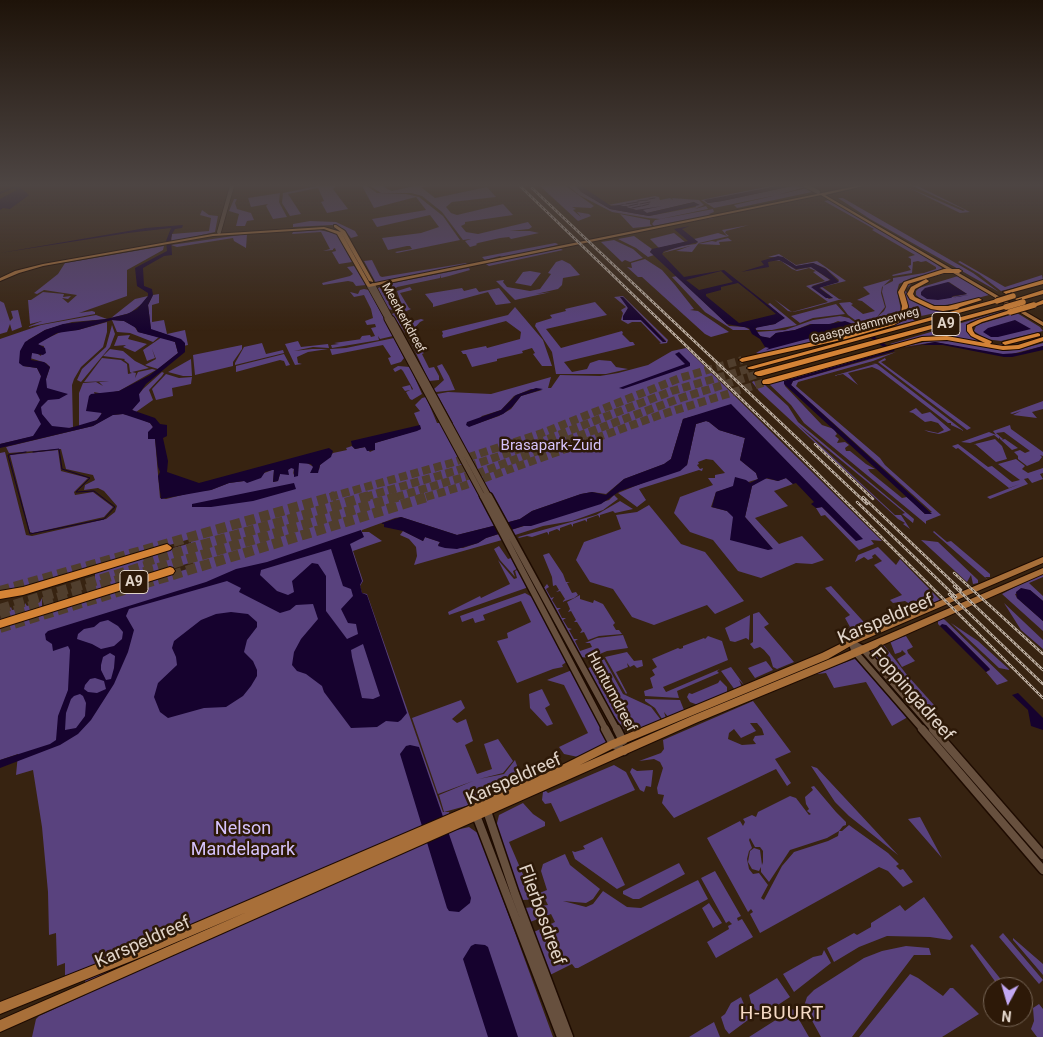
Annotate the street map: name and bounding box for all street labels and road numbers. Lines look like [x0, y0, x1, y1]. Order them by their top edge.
street label: Meerkerkdreef [378, 281, 428, 355]
street label: Gaasperdammerweg [809, 305, 921, 347]
road number: A9 [932, 312, 960, 336]
road number: A9 [120, 570, 148, 594]
street label: Karspeldreef [835, 590, 937, 650]
street label: Foppingadreef [866, 644, 958, 746]
street label: Huntumdreef [582, 649, 640, 735]
street label: Karspeldreef [463, 749, 565, 811]
street label: Flierbosdreef [513, 862, 569, 968]
street label: Karspeldreef [92, 912, 194, 974]

